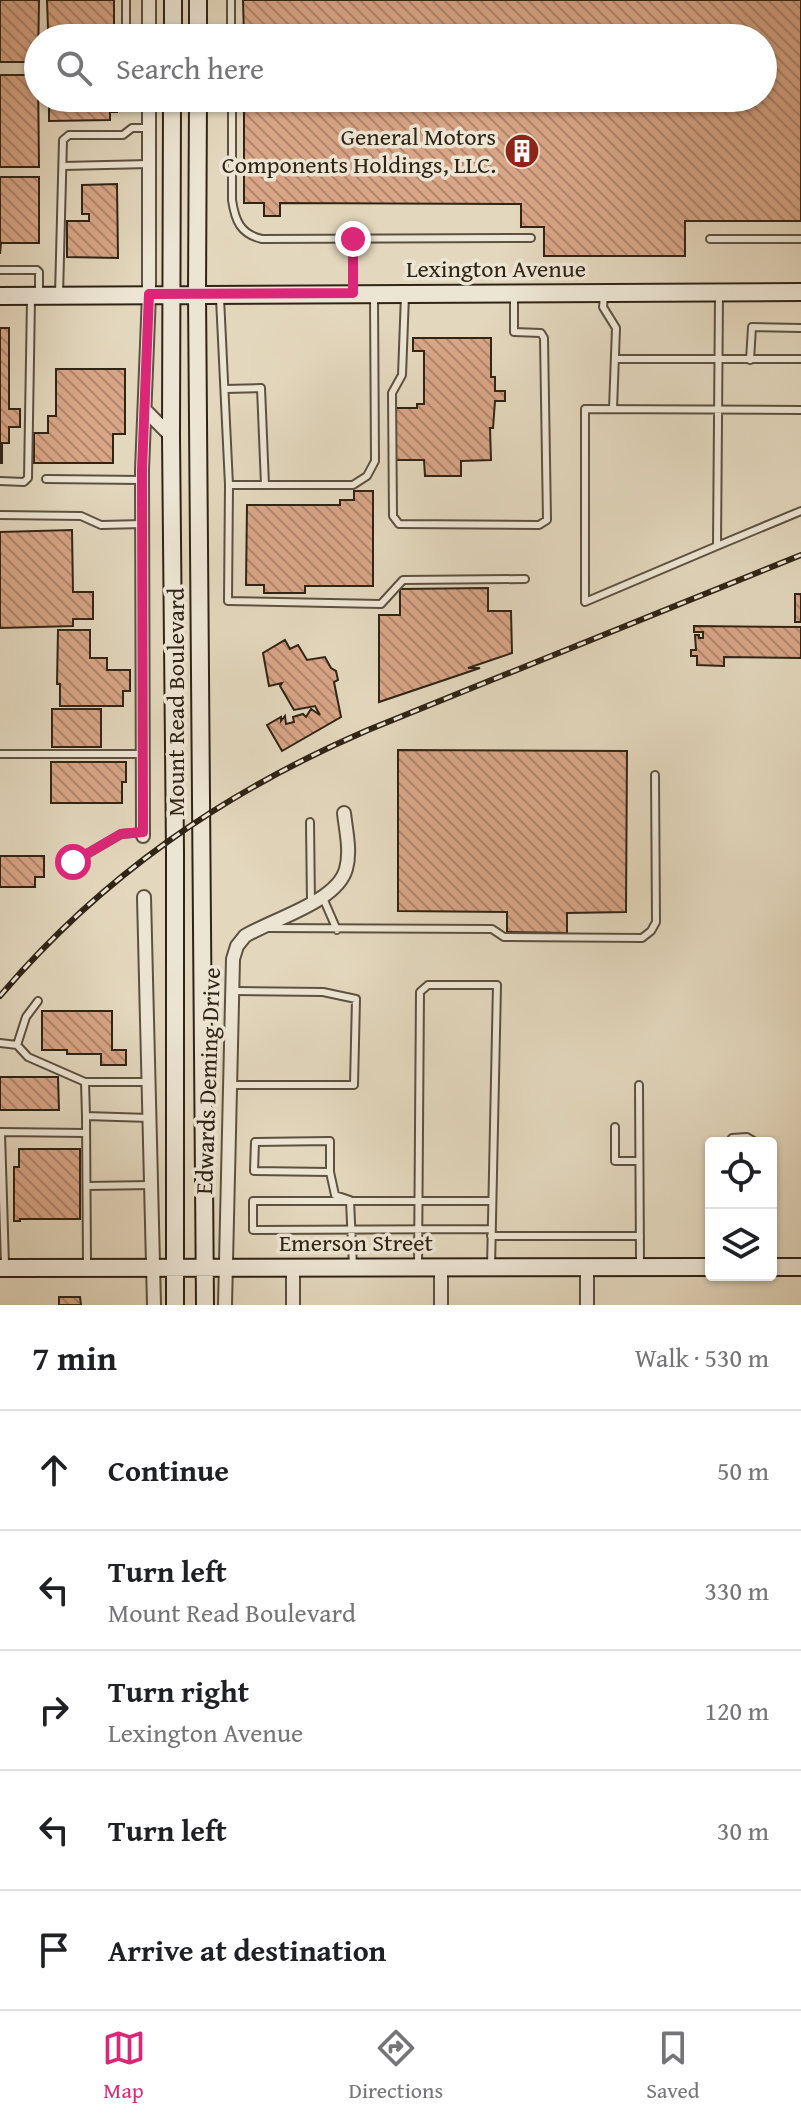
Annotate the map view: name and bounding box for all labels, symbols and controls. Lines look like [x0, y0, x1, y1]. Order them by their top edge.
search box [24, 24, 777, 112]
icon: search [52, 46, 96, 90]
text: Search here [116, 46, 264, 90]
place label: General Motors Components Holdings, LLC. [222, 119, 496, 182]
building icon: General Motors Components Holdings, LLC. [503, 132, 541, 170]
route end [335, 221, 371, 257]
street label: Lexington Avenue [406, 251, 586, 286]
street label: Mount Read Boulevard [158, 587, 193, 816]
route start [55, 844, 91, 880]
street label: Edwards Deming Drive [186, 967, 229, 1195]
map controls [705, 1137, 777, 1281]
button: locate [705, 1137, 777, 1209]
button: layers [705, 1209, 777, 1281]
street label: Emerson Street [279, 1225, 434, 1260]
text: 7 min [32, 1333, 117, 1382]
text: Walk · 530 m [635, 1338, 769, 1377]
icon: ahead [32, 1448, 76, 1492]
text: Continue [108, 1448, 229, 1492]
text: 50 m [717, 1451, 769, 1490]
text: Turn left [108, 1549, 227, 1593]
icon: left [32, 1568, 76, 1612]
text: 330 m [704, 1571, 769, 1610]
text: Mount Read Boulevard [108, 1593, 356, 1632]
text: Turn right [108, 1669, 249, 1713]
icon: right [32, 1688, 76, 1732]
text: 120 m [704, 1691, 769, 1730]
text: Lexington Avenue [108, 1713, 303, 1752]
icon: left [32, 1808, 76, 1852]
text: Turn left [108, 1808, 227, 1852]
text: 30 m [717, 1811, 769, 1850]
icon: arrive [32, 1928, 76, 1972]
text: Arrive at destination [108, 1928, 386, 1972]
tab: Map [102, 2026, 146, 2106]
tab: Directions [349, 2026, 443, 2106]
tab: Saved [646, 2026, 699, 2106]

